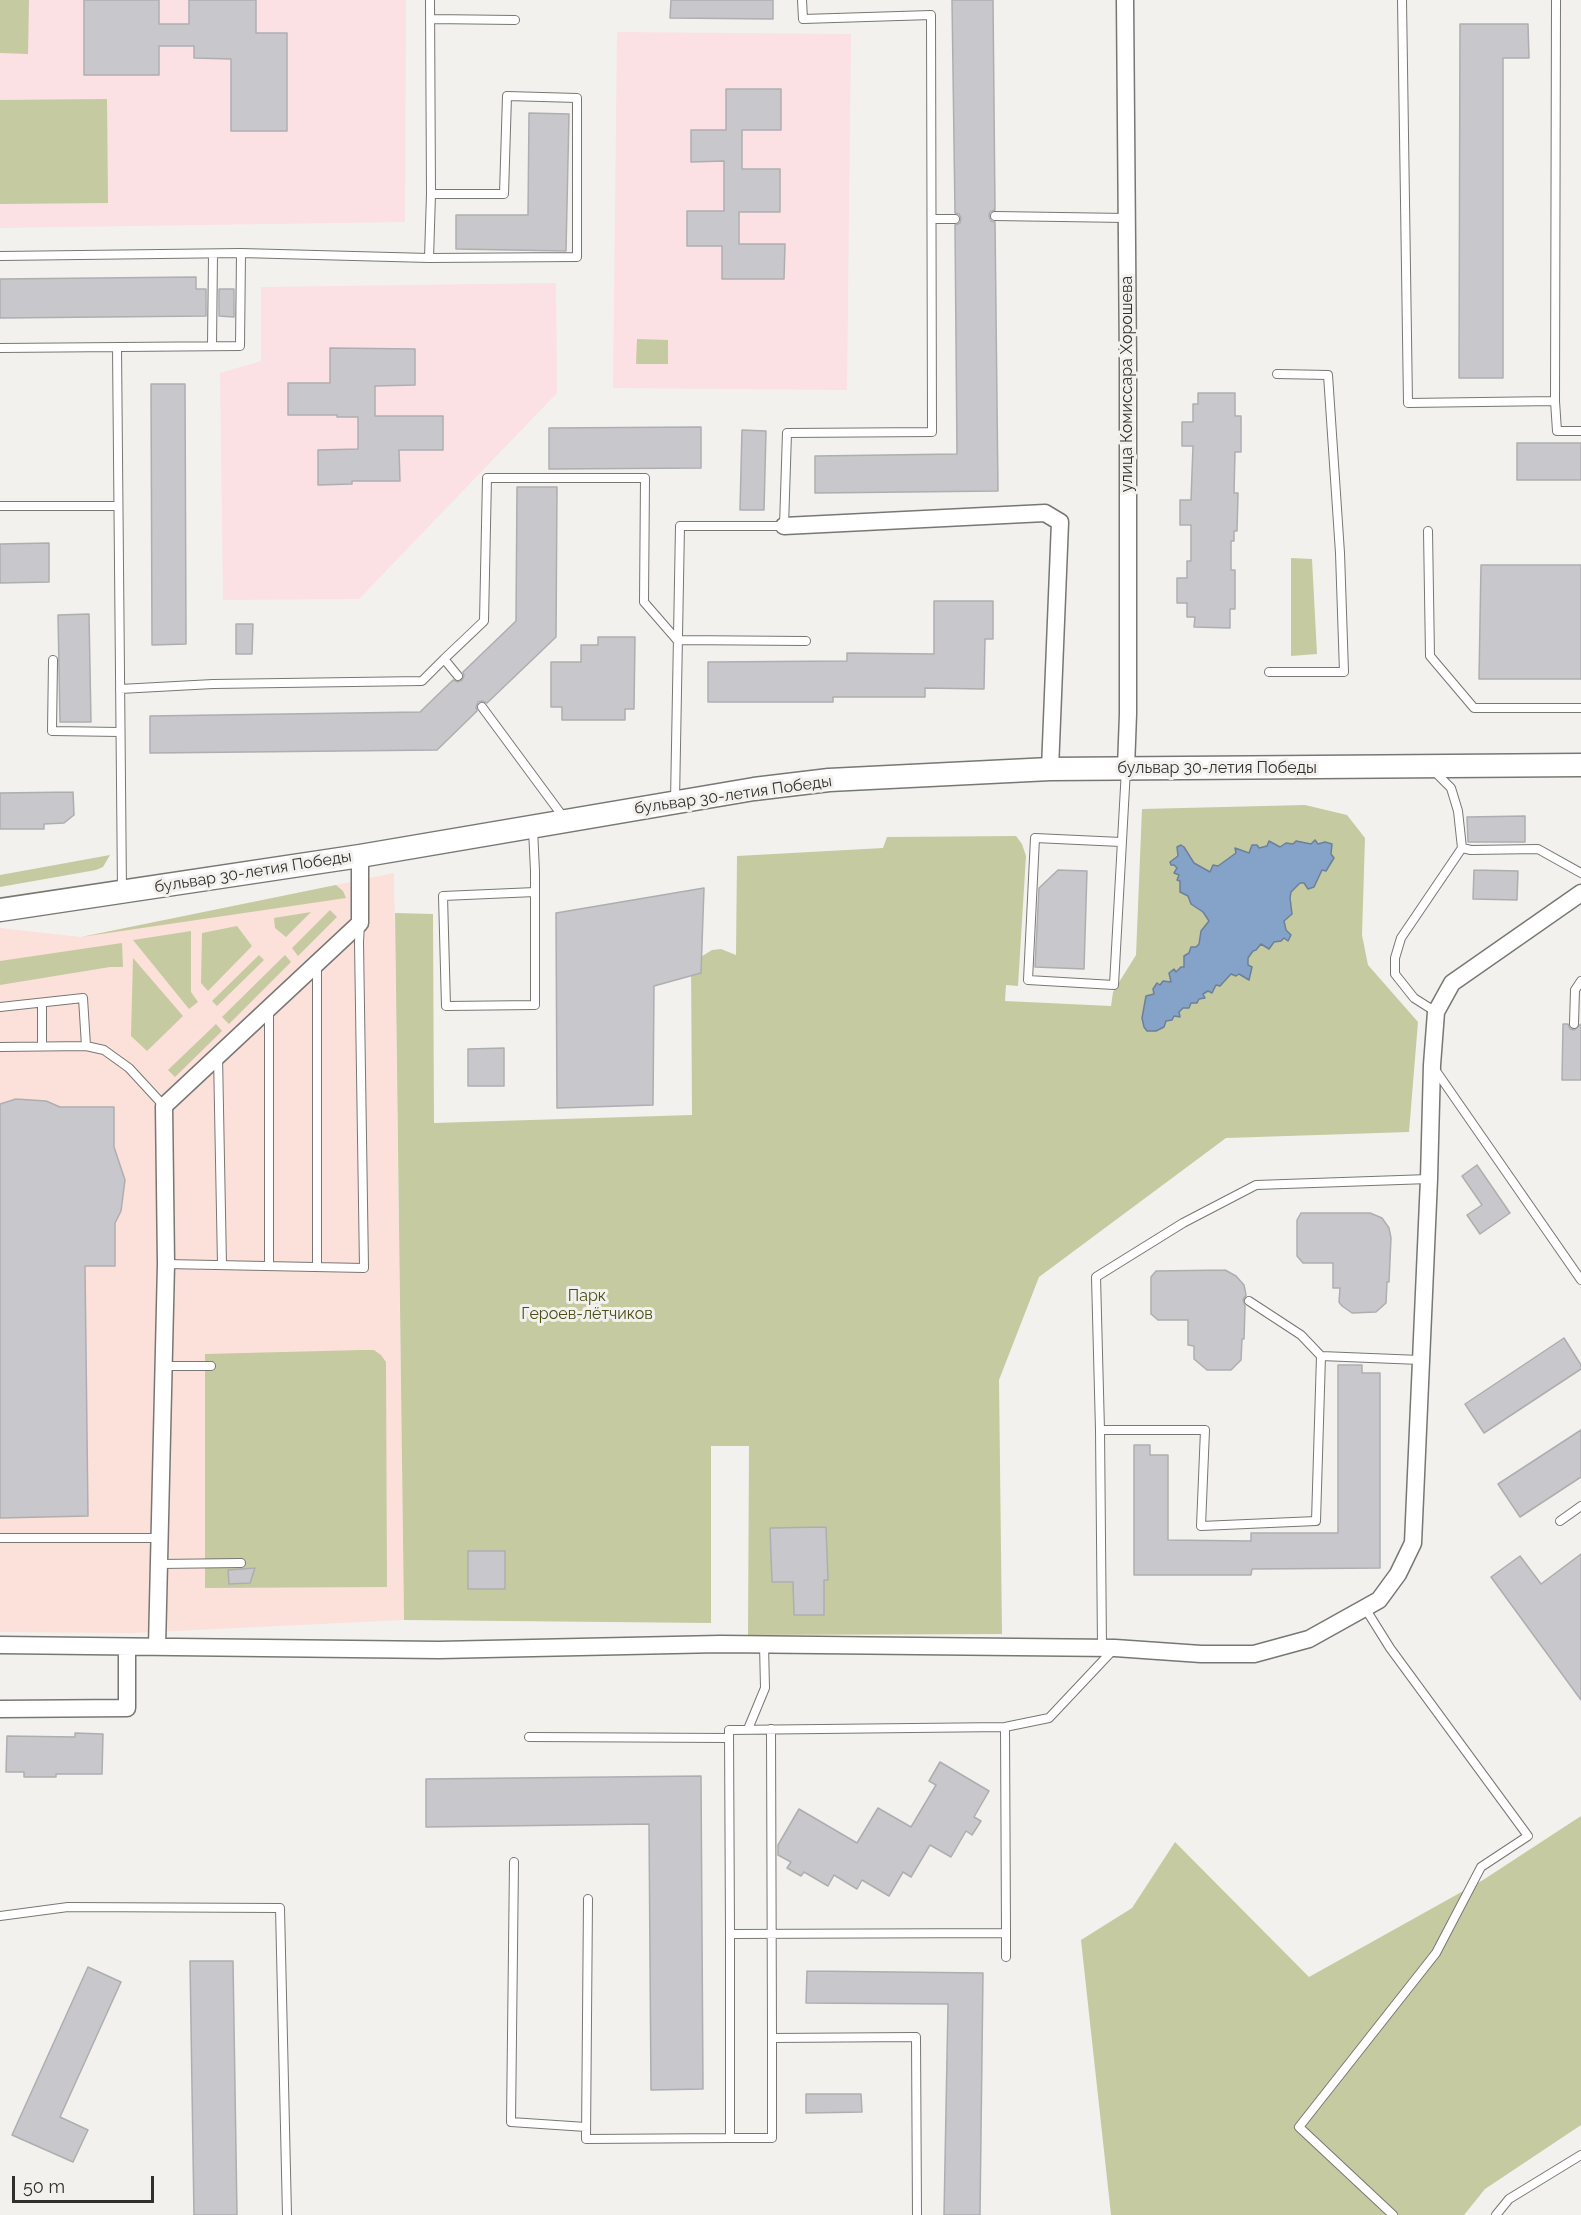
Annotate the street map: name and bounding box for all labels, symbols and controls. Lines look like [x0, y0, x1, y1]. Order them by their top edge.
street label: улица Комиссара Хорошева [1117, 276, 1137, 492]
street label: бульвар 30-летия Победы [1117, 758, 1317, 778]
street label: бульвар 30-летия Победы [633, 772, 833, 818]
street label: бульвар 30-летия Победы [153, 847, 353, 897]
park label: Парк Героев-лётчиков [521, 1286, 653, 1324]
scale bar [15, 2164, 158, 2202]
text: 50 m [23, 2176, 65, 2197]

